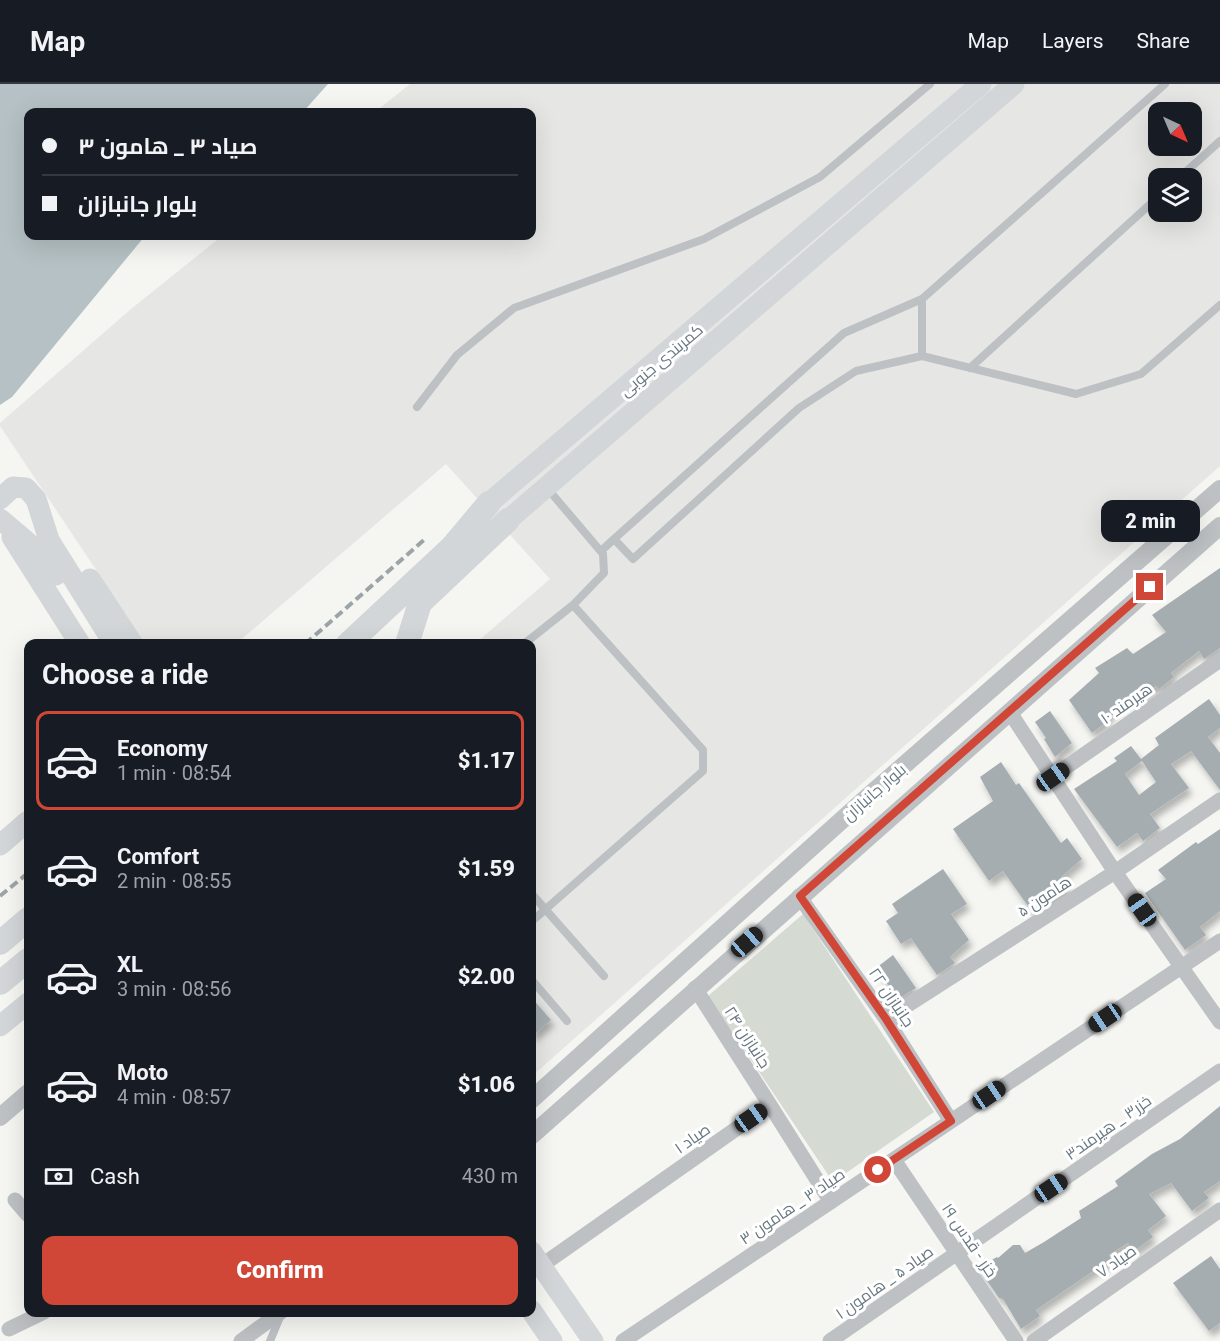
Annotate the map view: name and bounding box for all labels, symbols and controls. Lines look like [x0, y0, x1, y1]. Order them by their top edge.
text: Map [30, 25, 85, 58]
text: Map [967, 29, 1009, 53]
text: Layers [1042, 29, 1103, 53]
text: Share [1136, 29, 1190, 53]
north arrow [1148, 102, 1202, 156]
map controls [1148, 102, 1202, 222]
text: صیاد ۳ _ هامون ۳ [78, 134, 257, 159]
button: layers [1148, 168, 1202, 222]
text: بلوار جانبازان [78, 192, 197, 217]
street label: کمربندی جنوبی [616, 320, 707, 401]
callout: 2 min [1100, 500, 1200, 542]
text: 2 min [1125, 509, 1176, 533]
route end [1136, 573, 1163, 600]
text: Choose a ride [42, 659, 208, 691]
street label: هیرمند ۱۰ [1097, 679, 1156, 728]
icon: car [45, 734, 99, 788]
text: Economy [117, 736, 208, 761]
text: $1.17 [458, 748, 515, 773]
car [1033, 759, 1073, 795]
street label: بلوار جانبازان [839, 760, 910, 826]
text: 1 min · 08:54 [117, 761, 232, 785]
icon: car [45, 842, 99, 896]
text: Comfort [117, 844, 199, 869]
text: $1.59 [458, 856, 515, 881]
text: 2 min · 08:55 [117, 869, 232, 893]
street label: هامون ۵ [1014, 872, 1075, 922]
car [1124, 890, 1160, 930]
car [728, 923, 766, 961]
icon: car [45, 950, 99, 1004]
text: XL [117, 952, 143, 977]
text: $2.00 [458, 964, 515, 989]
street label: جانبازان ۲۲ [864, 964, 918, 1031]
text: 3 min · 08:56 [117, 977, 232, 1001]
car [1085, 1000, 1125, 1036]
street label: جانبازان ۲۴ [720, 1003, 774, 1072]
icon: car [45, 1058, 99, 1112]
text: Moto [117, 1060, 168, 1085]
text: $1.06 [458, 1072, 515, 1097]
car [969, 1077, 1009, 1113]
text: 4 min · 08:57 [117, 1085, 232, 1109]
street label: خزر۳ _ هیرمند۳ [1062, 1091, 1155, 1164]
car [731, 1100, 771, 1136]
street label: صیاد ۱ [671, 1119, 714, 1157]
route start [864, 1156, 891, 1183]
icon: cash [42, 1160, 75, 1193]
text: Cash [90, 1164, 140, 1189]
text: 430 m [462, 1164, 518, 1188]
street label: صیاد ۳ _ هامون ۳ [736, 1164, 849, 1249]
car [1031, 1170, 1071, 1206]
street label: خزر - قدس ۱۹ [937, 1200, 1001, 1281]
button: Confirm [42, 1236, 518, 1305]
street label: صیاد ۷ [1093, 1241, 1140, 1282]
street label: صیاد ۵ _ هامون ۱ [832, 1242, 937, 1324]

